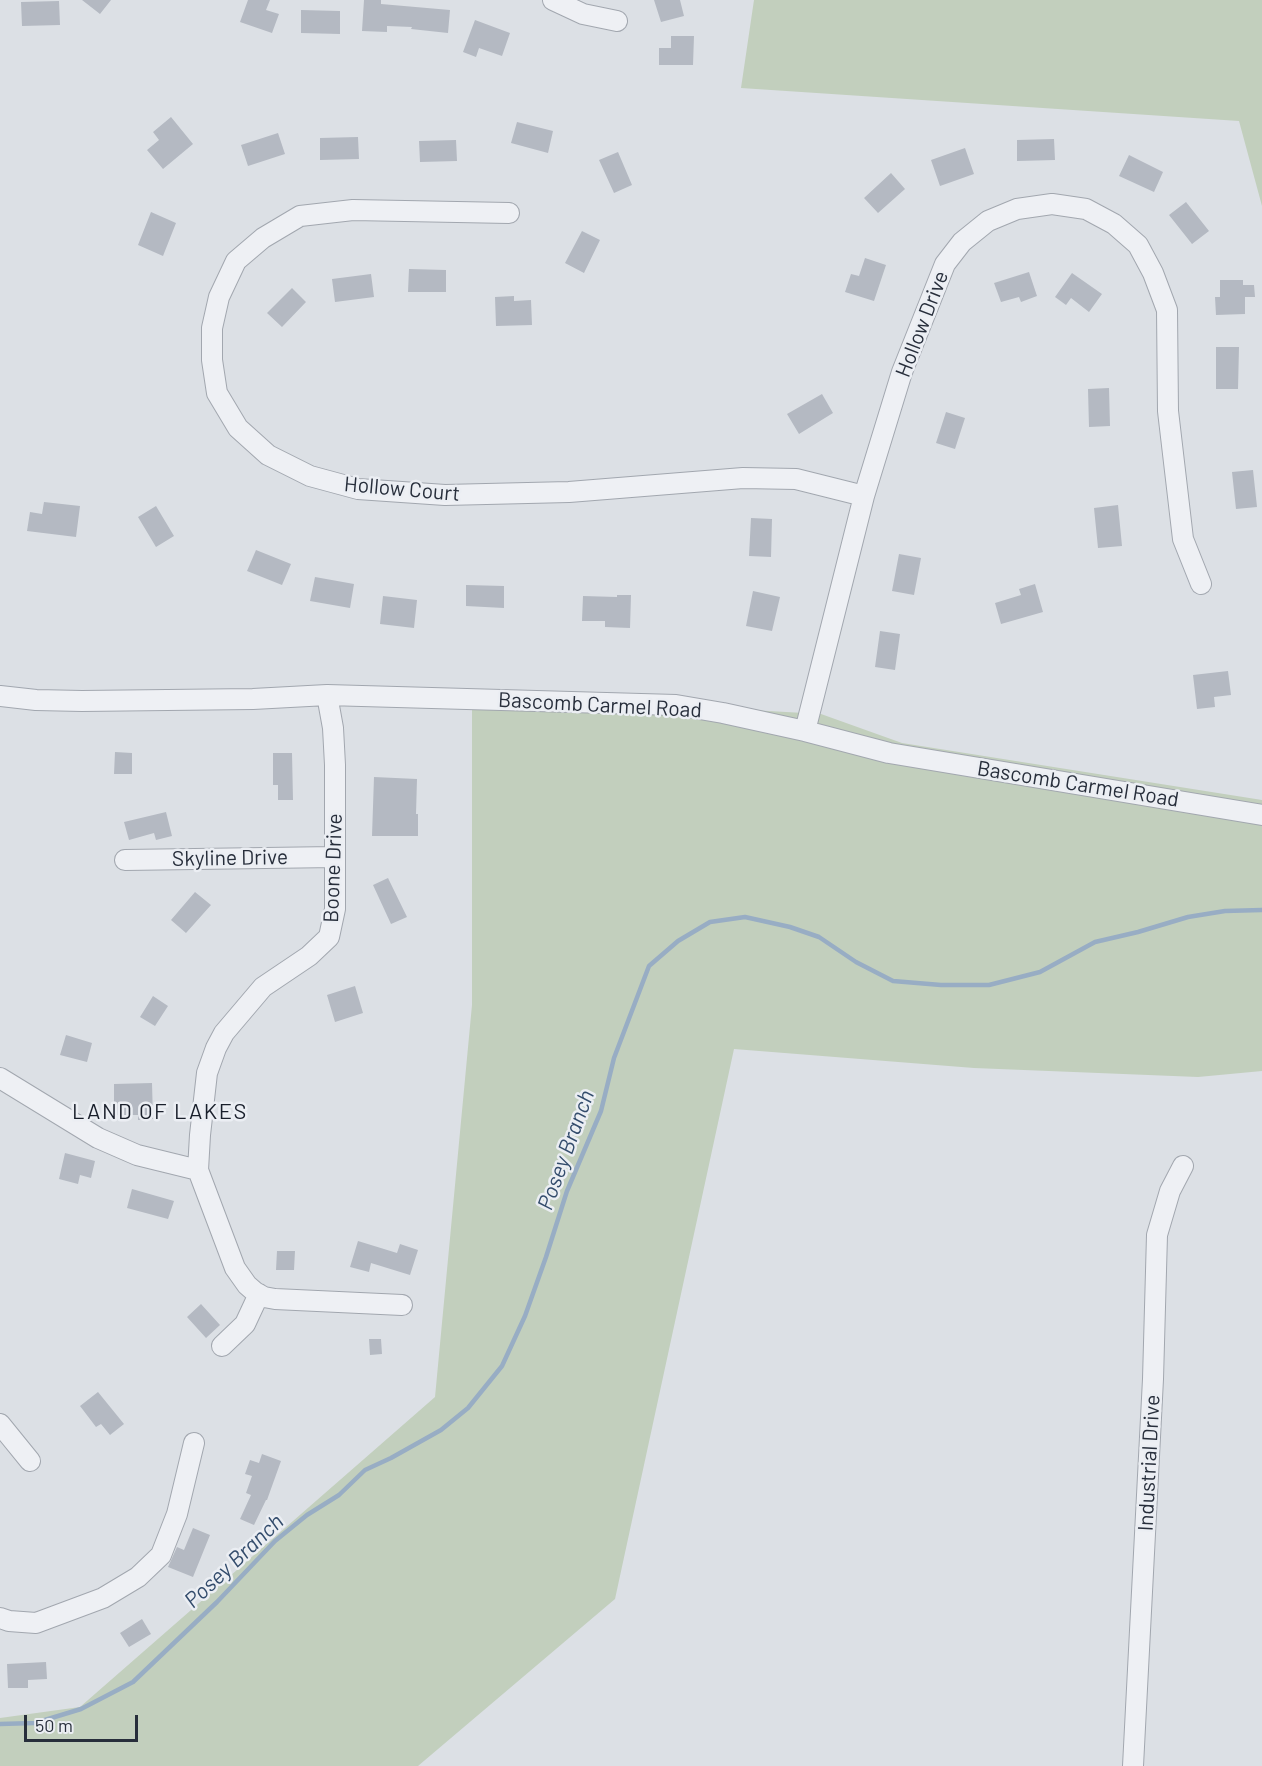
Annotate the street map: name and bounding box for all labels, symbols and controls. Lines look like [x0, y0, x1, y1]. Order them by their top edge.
street label: Hollow Drive [890, 267, 954, 381]
street label: Hollow Court [343, 471, 461, 507]
street label: Bascomb Carmel Road [497, 687, 703, 723]
street label: Bascomb Carmel Road [975, 756, 1181, 812]
street label: Boone Drive [318, 813, 348, 923]
street label: Skyline Drive [172, 844, 288, 872]
water label: Posey Branch [532, 1086, 600, 1214]
district label: LAND OF LAKES [72, 1099, 248, 1125]
street label: Industrial Drive [1133, 1394, 1165, 1532]
water label: Posey Branch [179, 1508, 289, 1614]
scale bar [27, 1703, 141, 1741]
text: 50 m [35, 1714, 73, 1736]

